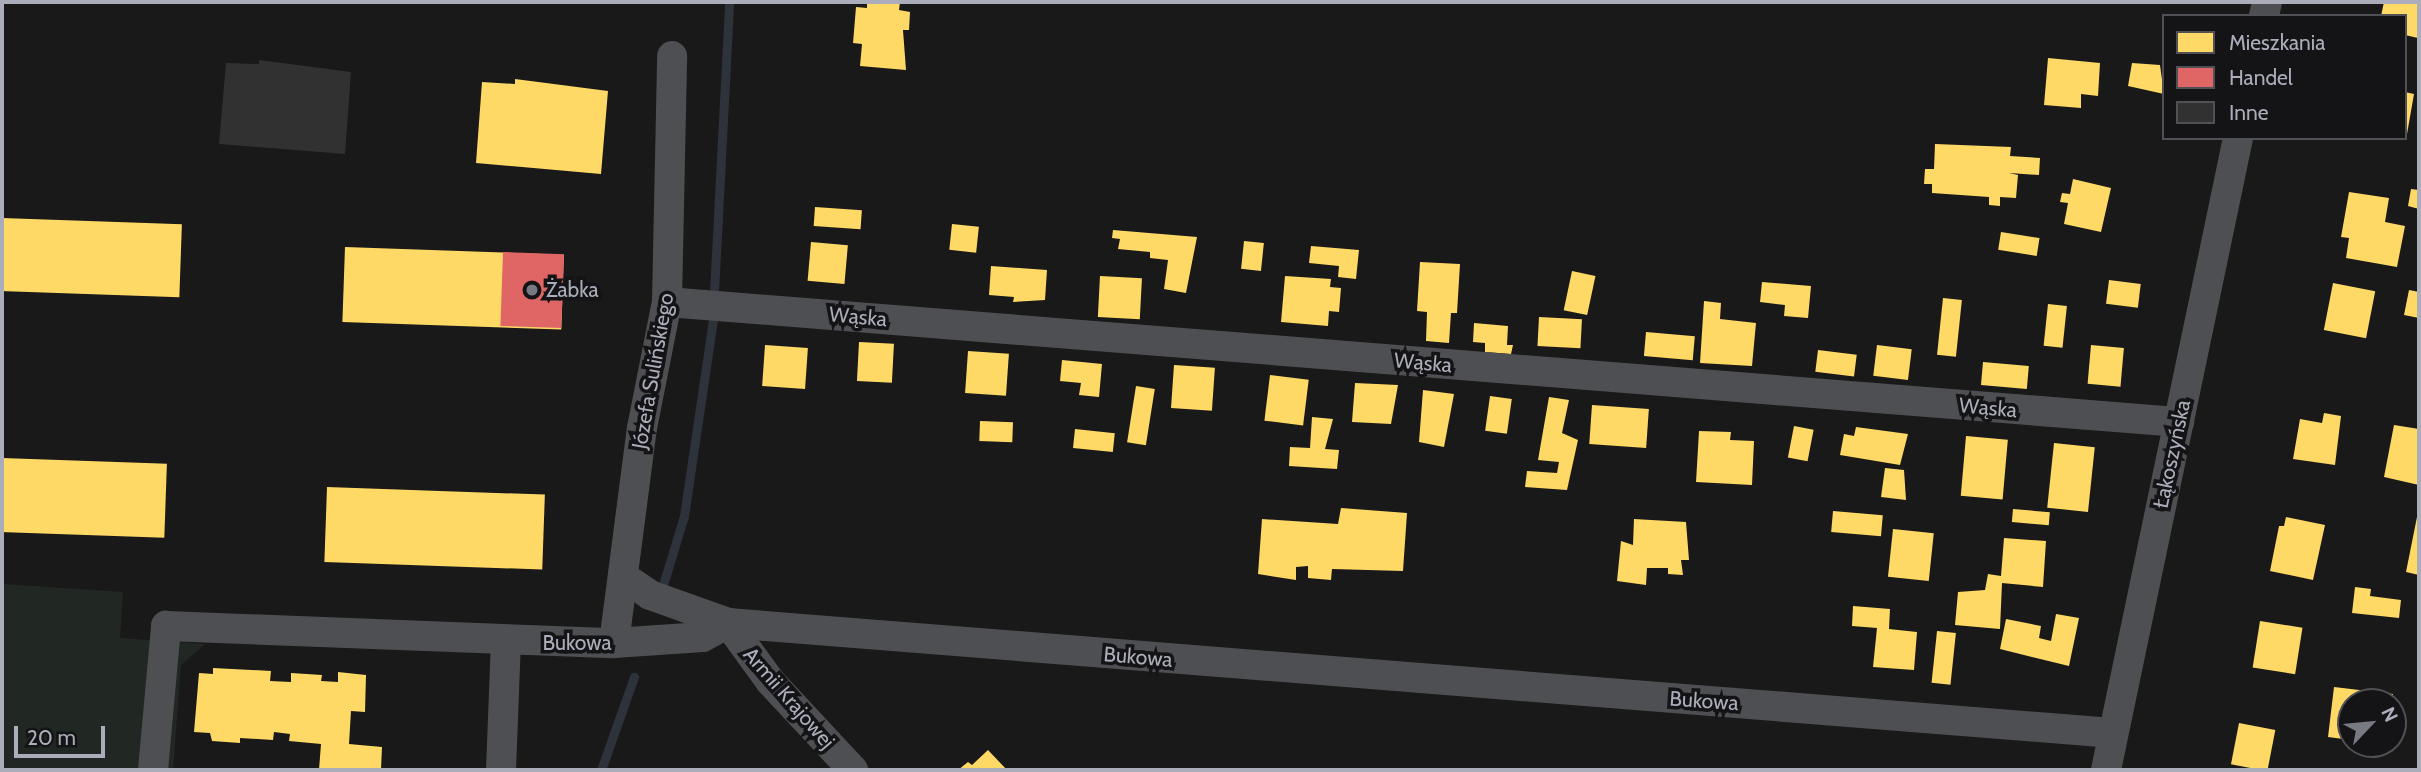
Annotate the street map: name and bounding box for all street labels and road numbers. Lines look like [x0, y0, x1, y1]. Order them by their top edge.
street label: Józefa Sulińskiego [627, 291, 679, 451]
street label: Wąska [828, 302, 888, 332]
street label: Wąska [1393, 348, 1453, 378]
street label: Wąska [1958, 393, 2018, 423]
street label: Łąkoszyńska [2148, 398, 2196, 510]
street label: Bukowa [542, 630, 612, 656]
street label: Bukowa [1103, 641, 1173, 673]
street label: Armii Krajowej [738, 642, 840, 754]
street label: Bukowa [1669, 686, 1739, 716]

